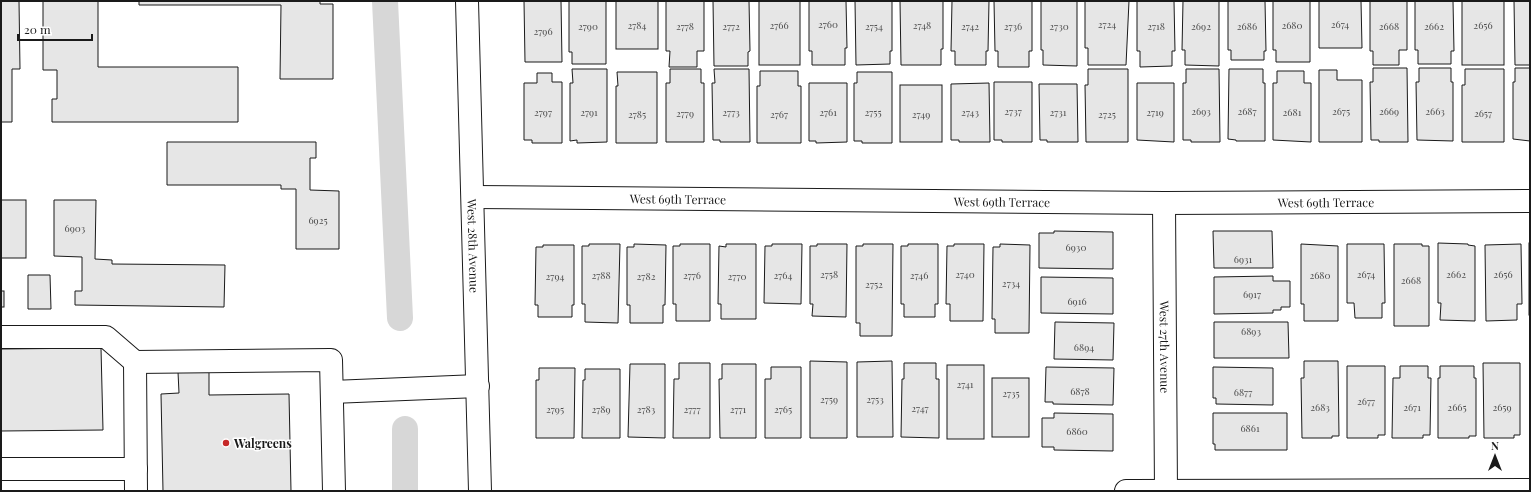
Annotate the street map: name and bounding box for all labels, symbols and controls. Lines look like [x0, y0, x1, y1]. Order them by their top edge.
scale bar [18, 16, 92, 42]
house number: 2760 [818, 17, 838, 31]
house number: 2724 [1098, 17, 1116, 31]
house number: 2674 [1331, 17, 1349, 31]
house number: 2784 [628, 18, 647, 32]
house number: 2766 [769, 18, 789, 32]
house number: 2748 [913, 18, 931, 32]
house number: 2680 [1281, 18, 1303, 32]
house number: 2656 [1473, 18, 1493, 32]
house number: 2790 [578, 19, 598, 33]
house number: 2778 [676, 19, 694, 33]
house number: 2772 [722, 19, 740, 33]
house number: 2754 [865, 19, 883, 33]
house number: 2742 [961, 19, 979, 33]
house number: 2736 [1004, 19, 1022, 33]
house number: 2730 [1049, 19, 1069, 33]
house number: 2718 [1147, 19, 1165, 33]
house number: 2692 [1191, 19, 1211, 33]
house number: 2686 [1237, 19, 1257, 33]
house number: 2668 [1379, 19, 1399, 33]
house number: 2662 [1424, 19, 1444, 33]
text: 20 m [24, 21, 51, 37]
house number: 2796 [533, 24, 553, 38]
house number: 2737 [1004, 104, 1022, 118]
house number: 2693 [1191, 104, 1211, 118]
house number: 2687 [1237, 104, 1257, 118]
house number: 2675 [1332, 104, 1350, 118]
house number: 2669 [1379, 104, 1399, 118]
house number: 2663 [1425, 104, 1445, 118]
house number: 2797 [534, 105, 552, 119]
house number: 2791 [580, 105, 598, 119]
house number: 2773 [722, 105, 740, 119]
house number: 2761 [819, 105, 837, 119]
house number: 2755 [864, 105, 882, 119]
house number: 2743 [961, 105, 979, 119]
house number: 2731 [1049, 105, 1067, 119]
house number: 2719 [1146, 105, 1164, 119]
house number: 2681 [1283, 105, 1302, 119]
house number: 2779 [676, 106, 694, 120]
house number: 2657 [1474, 106, 1492, 120]
house number: 2785 [628, 107, 646, 121]
house number: 2767 [770, 107, 788, 121]
house number: 2749 [912, 107, 930, 121]
house number: 2725 [1098, 107, 1116, 121]
street label: West 69th Terrace [629, 190, 726, 207]
street label: West 69th Terrace [953, 193, 1050, 210]
street label: West 69th Terrace [1277, 194, 1374, 210]
street label: West 28th Avenue [464, 198, 483, 293]
house number: 6925 [308, 213, 328, 227]
house number: 6903 [65, 221, 86, 235]
house number: 6930 [1066, 240, 1086, 254]
house number: 6931 [1234, 252, 1253, 266]
house number: 2758 [820, 267, 838, 281]
house number: 2740 [955, 267, 975, 281]
house number: 2674 [1357, 267, 1375, 281]
house number: 2662 [1446, 267, 1466, 281]
house number: 2656 [1493, 267, 1513, 281]
house number: 2788 [591, 268, 611, 282]
house number: 2776 [683, 268, 701, 282]
house number: 2764 [774, 268, 793, 282]
house number: 2746 [910, 268, 928, 282]
house number: 2680 [1309, 268, 1331, 282]
house number: 2794 [546, 269, 564, 283]
house number: 2782 [637, 269, 656, 283]
house number: 2770 [728, 269, 746, 283]
house number: 2668 [1401, 273, 1421, 287]
house number: 2734 [1002, 276, 1020, 290]
house number: 2752 [865, 277, 883, 291]
house number: 6917 [1243, 287, 1261, 301]
house number: 6916 [1067, 294, 1087, 308]
street label: West 27th Avenue [1157, 300, 1173, 393]
house number: 6893 [1241, 324, 1261, 338]
house number: 6894 [1074, 340, 1094, 354]
house number: 2741 [956, 377, 974, 391]
house number: 6878 [1070, 384, 1090, 398]
house number: 6877 [1234, 385, 1252, 399]
house number: 2735 [1002, 386, 1020, 400]
house number: 2759 [820, 392, 838, 406]
house number: 2753 [866, 392, 884, 406]
house number: 2677 [1357, 394, 1375, 408]
house number: 2683 [1310, 400, 1330, 414]
house number: 2671 [1403, 400, 1421, 414]
house number: 2665 [1447, 400, 1467, 414]
house number: 2659 [1492, 400, 1512, 414]
house number: 2747 [911, 401, 929, 415]
house number: 2795 [546, 402, 564, 416]
house number: 2789 [591, 402, 611, 416]
house number: 2783 [637, 402, 656, 416]
house number: 2777 [684, 402, 700, 416]
house number: 2771 [730, 402, 747, 416]
house number: 2765 [774, 402, 792, 416]
house number: 6861 [1240, 421, 1260, 435]
house number: 6860 [1066, 424, 1088, 438]
place label: Walgreens [233, 435, 292, 451]
north arrow [1475, 436, 1515, 476]
marker: Walgreens [221, 438, 231, 448]
text: N [1491, 438, 1499, 453]

